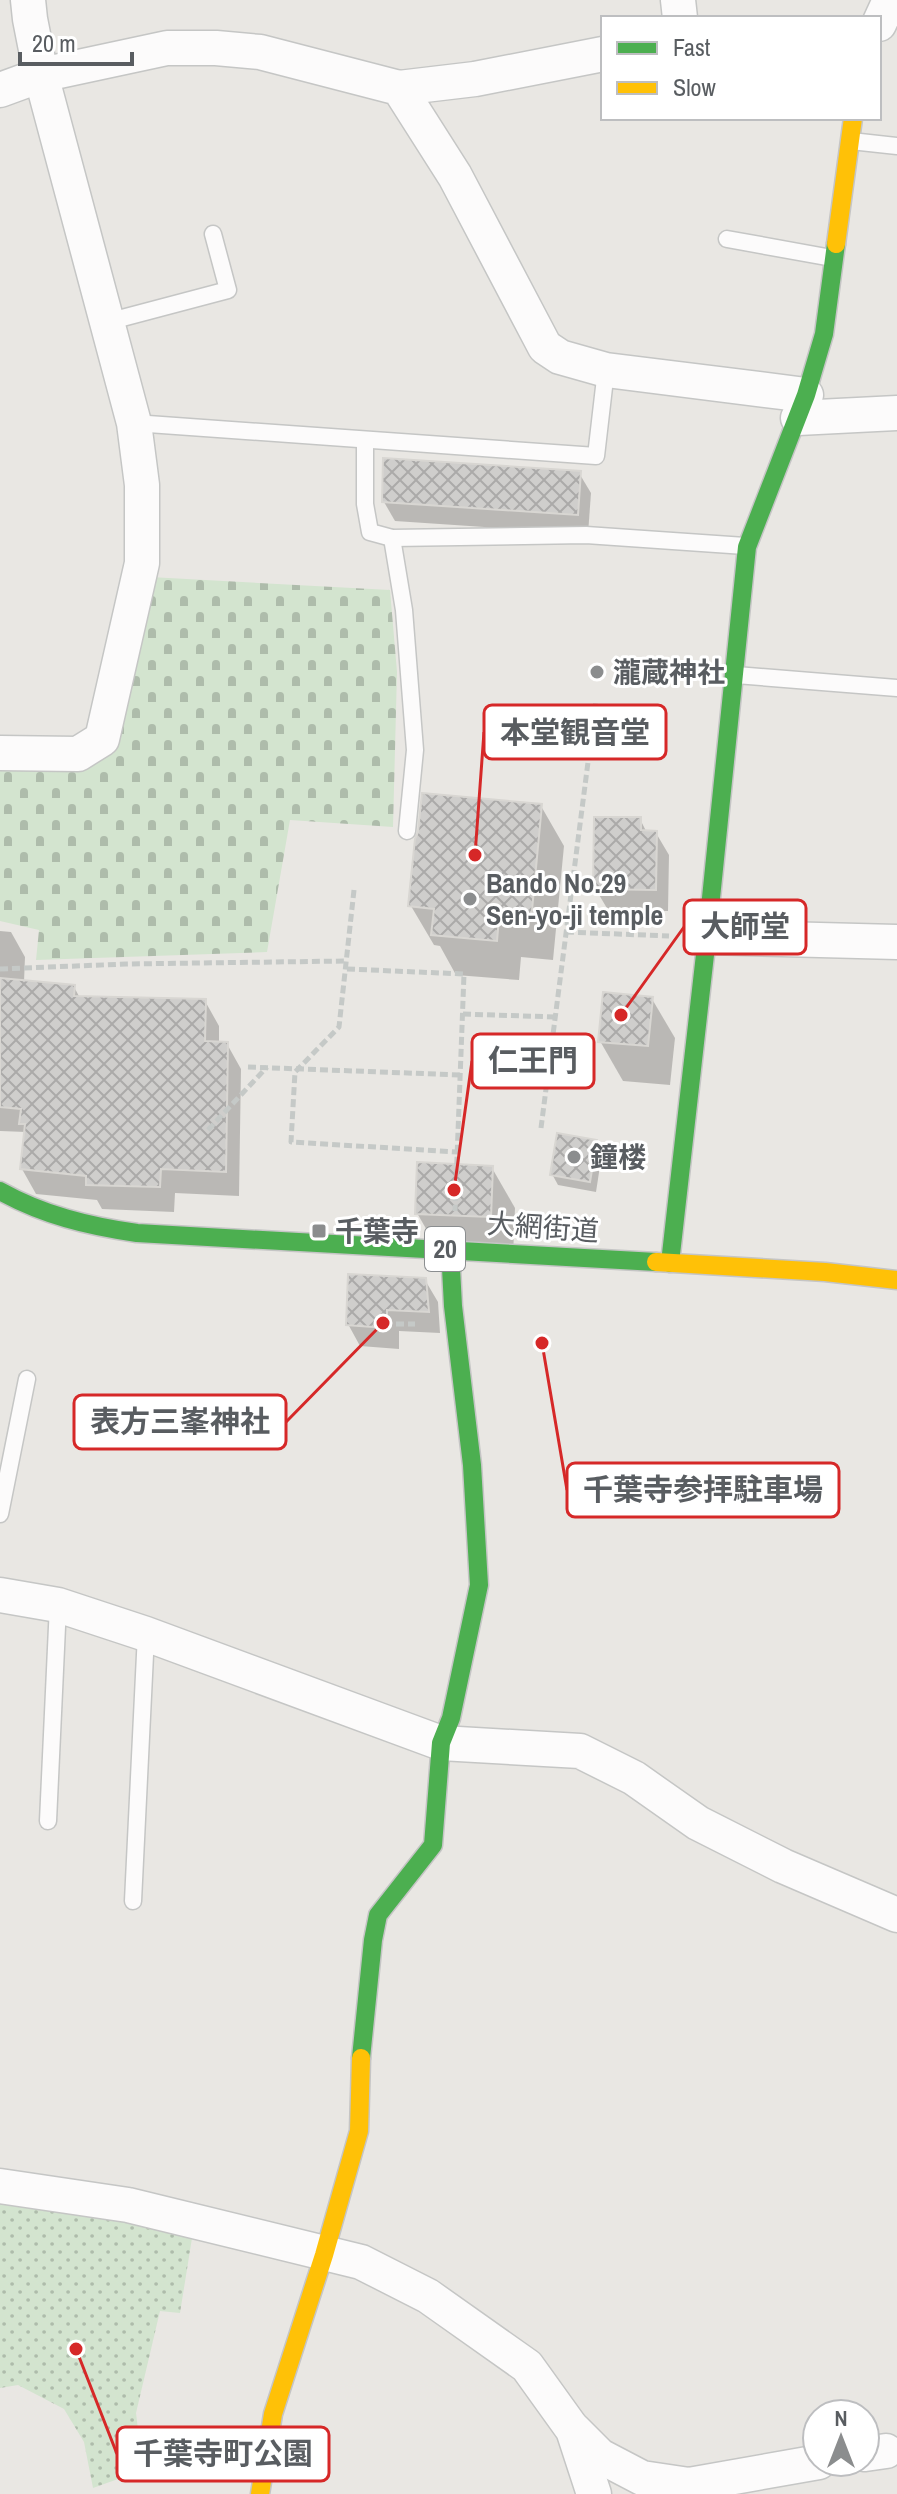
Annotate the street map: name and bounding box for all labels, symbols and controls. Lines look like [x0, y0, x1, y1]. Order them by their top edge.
scale bar [20, 16, 132, 66]
legend [601, 16, 881, 120]
text: 20 m [32, 27, 76, 59]
text: Fast [673, 31, 711, 63]
text: Slow [673, 71, 716, 103]
place label: 瀧蔵神社 [613, 653, 725, 691]
marker: 瀧蔵神社 [588, 663, 606, 681]
callout: 本堂観音堂 [484, 705, 666, 759]
text: 本堂観音堂 [500, 712, 650, 752]
place label: Bando No.29 Sen-yo-ji temple [486, 864, 663, 934]
marker: Bando No.29 Sen-yo-ji temple [461, 890, 479, 908]
callout: 大師堂 [684, 900, 806, 954]
text: 大師堂 [700, 906, 790, 946]
callout: 仁王門 [472, 1034, 594, 1088]
text: 仁王門 [488, 1040, 578, 1080]
place label: 鐘楼 [590, 1138, 646, 1176]
marker: 鐘楼 [565, 1148, 583, 1166]
street label: 大網街道 [486, 1204, 600, 1250]
place label: 千葉寺 [335, 1212, 419, 1250]
marker: 千葉寺 [310, 1222, 328, 1240]
road number: 20 [425, 1227, 465, 1271]
callout: 表方三峯神社 [74, 1395, 286, 1449]
text: 表方三峯神社 [90, 1401, 270, 1441]
callout: 千葉寺参拝駐車場 [567, 1463, 839, 1517]
text: 千葉寺参拝駐車場 [583, 1469, 823, 1509]
north arrow [801, 2398, 881, 2478]
text: N [834, 2403, 848, 2433]
callout: 千葉寺町公園 [117, 2427, 329, 2481]
text: 千葉寺町公園 [133, 2433, 313, 2473]

